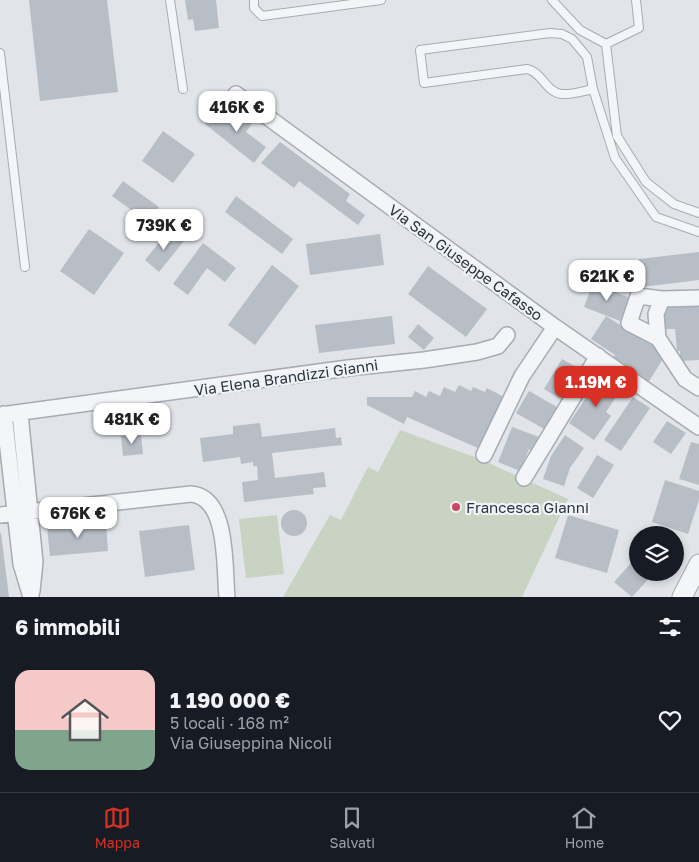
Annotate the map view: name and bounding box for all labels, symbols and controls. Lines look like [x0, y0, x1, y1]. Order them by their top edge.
pin: 416K € [196, 90, 278, 133]
text: 416K € [209, 97, 265, 117]
street label: Via San Giuseppe Cafasso [386, 200, 546, 324]
pin: 739K € [123, 208, 205, 251]
text: 739K € [136, 215, 192, 235]
pin: 621K € [566, 260, 648, 302]
text: 621K € [579, 266, 635, 286]
street label: Via Elena Brandizzi Gianni [193, 355, 379, 399]
pin: 1.19M € [550, 366, 642, 408]
text: 1.19M € [565, 372, 627, 392]
pin: 481K € [91, 402, 173, 445]
text: 481K € [104, 409, 160, 429]
pin: 676K € [37, 496, 119, 539]
place label: Francesca Gianni [466, 498, 589, 516]
marker: Francesca Gianni [450, 501, 462, 513]
text: 676K € [50, 503, 106, 523]
map controls [629, 526, 684, 581]
button: layers [629, 526, 684, 581]
icon: filters [656, 613, 684, 641]
text: 6 immobili [15, 614, 120, 640]
text: 1 190 000 € [170, 687, 290, 713]
icon: home [55, 690, 115, 750]
icon: heart [656, 706, 684, 734]
text: 5 locali · 168 m² [170, 713, 289, 733]
text: Via Giuseppina Nicoli [170, 733, 332, 753]
tab: Mappa [95, 804, 140, 851]
tab: Salvati [329, 804, 375, 851]
tab: Home [565, 804, 604, 851]

